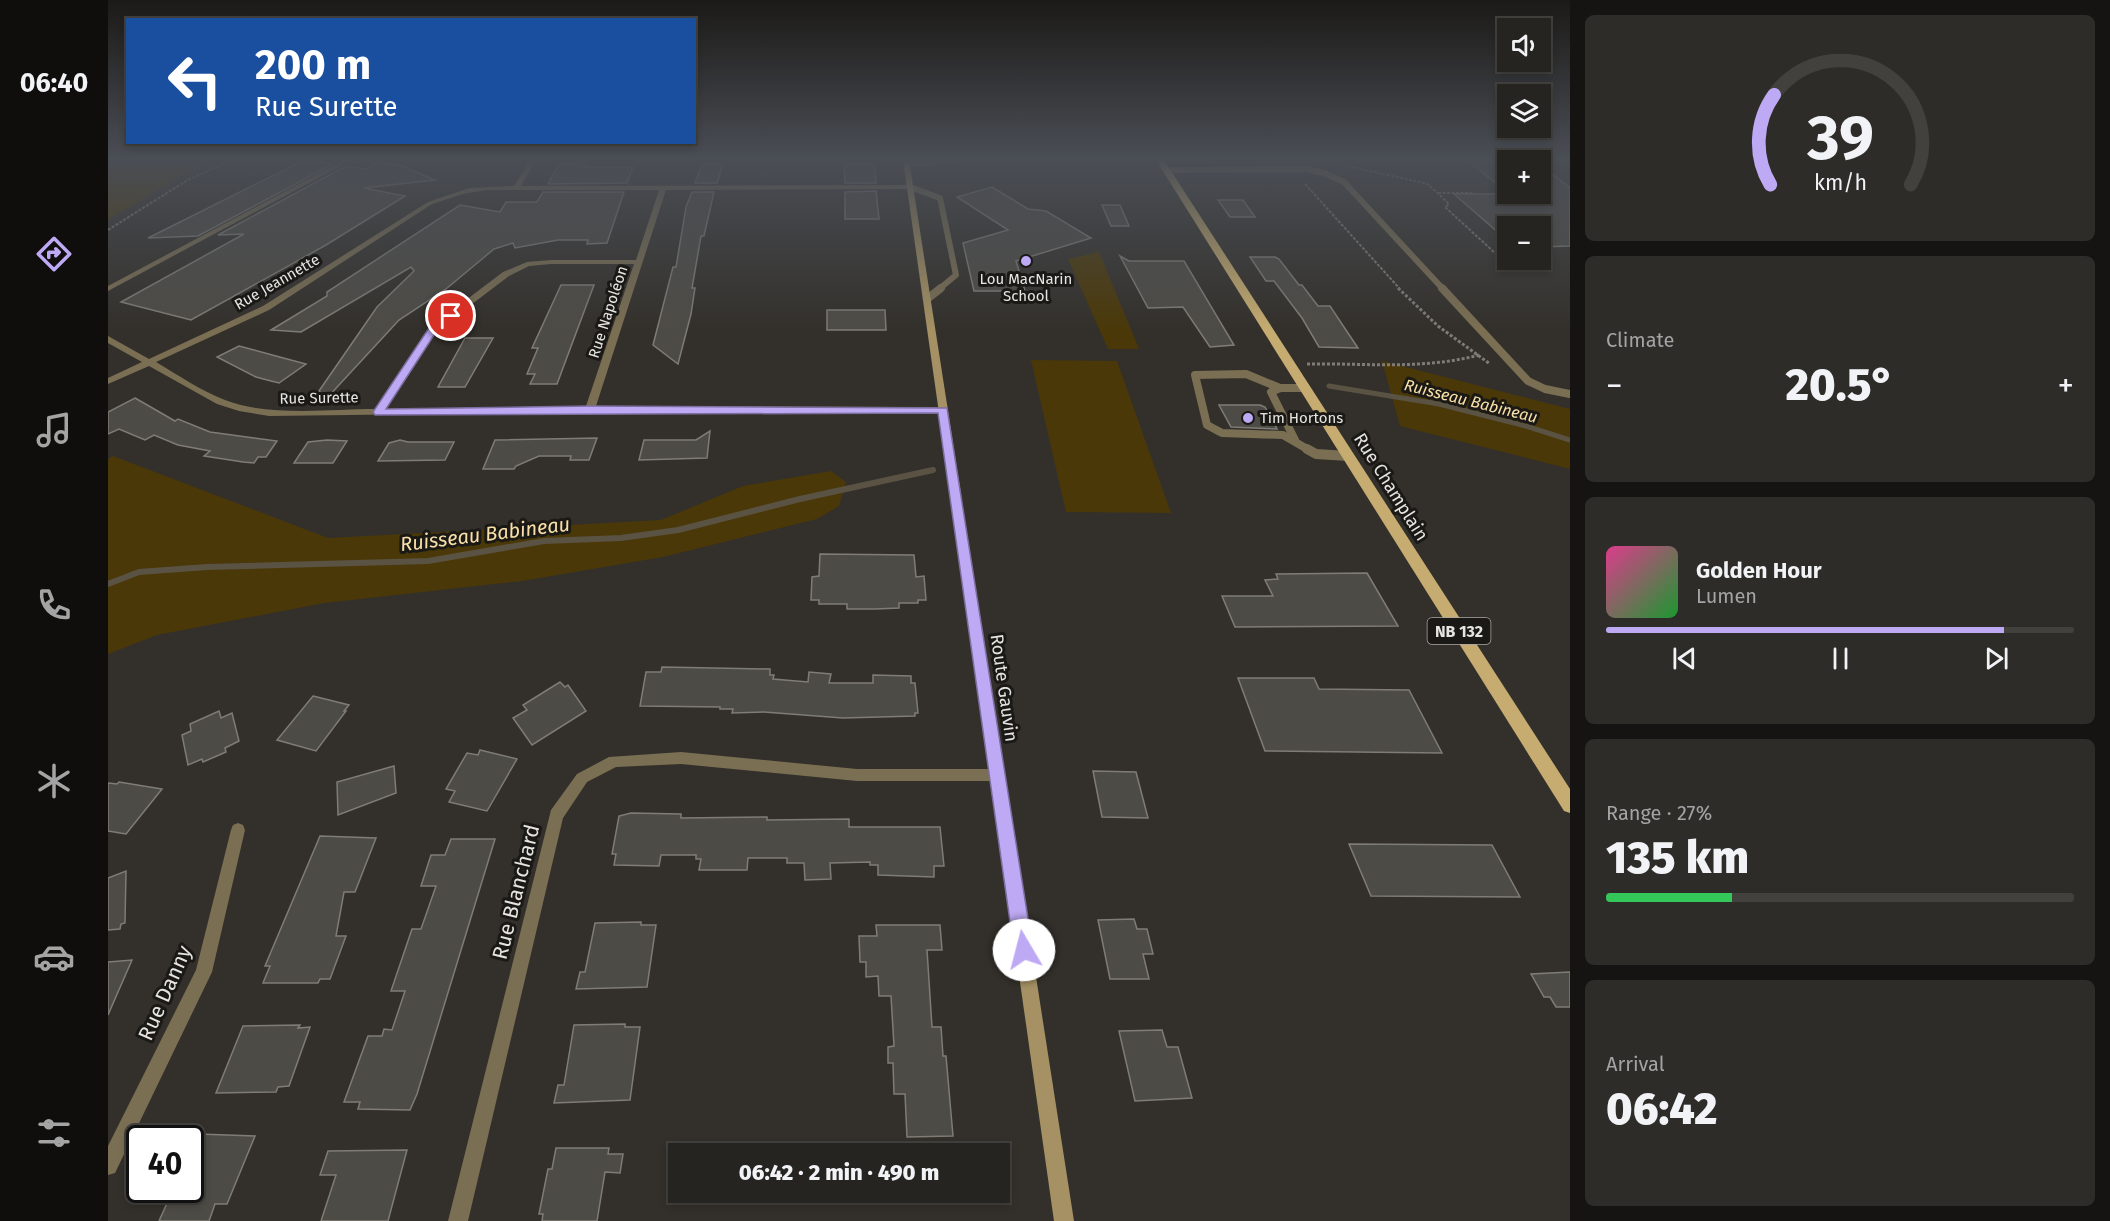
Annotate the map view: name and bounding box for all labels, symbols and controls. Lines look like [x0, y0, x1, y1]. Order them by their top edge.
map controls [1497, 18, 1551, 270]
button: sound [1497, 18, 1551, 72]
text: 200 m [255, 40, 371, 90]
icon: left [156, 42, 234, 120]
text: 06:40 [20, 67, 88, 99]
button: layers [1497, 84, 1551, 138]
text: Rue Surette [255, 91, 397, 123]
text: 39 [1806, 101, 1873, 176]
button: + [1497, 150, 1551, 204]
text: km/h [1813, 170, 1867, 196]
button: − [1497, 216, 1551, 270]
icon: directions [33, 233, 75, 275]
street label: Rue Jeannette [231, 250, 323, 314]
marker: Lou MacNarin School [1019, 254, 1033, 268]
street label: Rue Napoléon [585, 264, 631, 360]
place label: Lou MacNarin School [980, 270, 1072, 305]
pin [425, 290, 476, 341]
icon: arrive [434, 299, 467, 332]
text: Climate [1606, 328, 1674, 352]
text: 20.5° [1785, 358, 1895, 412]
text: − [1606, 366, 1623, 406]
text: + [2058, 366, 2074, 406]
water label: Ruisseau Babineau [1402, 375, 1540, 427]
street label: Rue Surette [279, 388, 359, 408]
icon: music [33, 409, 75, 451]
place label: Tim Hortons [1260, 409, 1343, 427]
marker: Tim Hortons [1241, 411, 1255, 425]
street label: Rue Champlain [1349, 429, 1433, 545]
water label: Ruisseau Babineau [399, 512, 571, 556]
text: Golden Hour [1696, 557, 1822, 584]
icon: phone [33, 584, 75, 626]
text: Lumen [1696, 584, 1757, 608]
road number: NB 132 [1428, 618, 1490, 644]
street label: Route Gauvin [986, 633, 1022, 743]
icon: previous [1668, 642, 1701, 675]
icon: pause [1824, 642, 1857, 675]
icon: next [1980, 642, 2013, 675]
icon: climate [33, 760, 75, 802]
text: Range · 27% [1606, 801, 1712, 825]
street label: Rue Blanchard [487, 822, 545, 962]
text: 135 km [1606, 831, 1749, 885]
position arrow [992, 918, 1056, 982]
icon: car [33, 936, 75, 978]
street label: Rue Danny [132, 941, 198, 1045]
text: Arrival [1606, 1052, 1665, 1076]
text: 06:42 [1606, 1082, 1718, 1136]
icon: filters [33, 1112, 75, 1154]
speed limit sign: 40 [126, 1125, 204, 1203]
text: 06:42 · 2 min · 490 m [739, 1159, 939, 1186]

